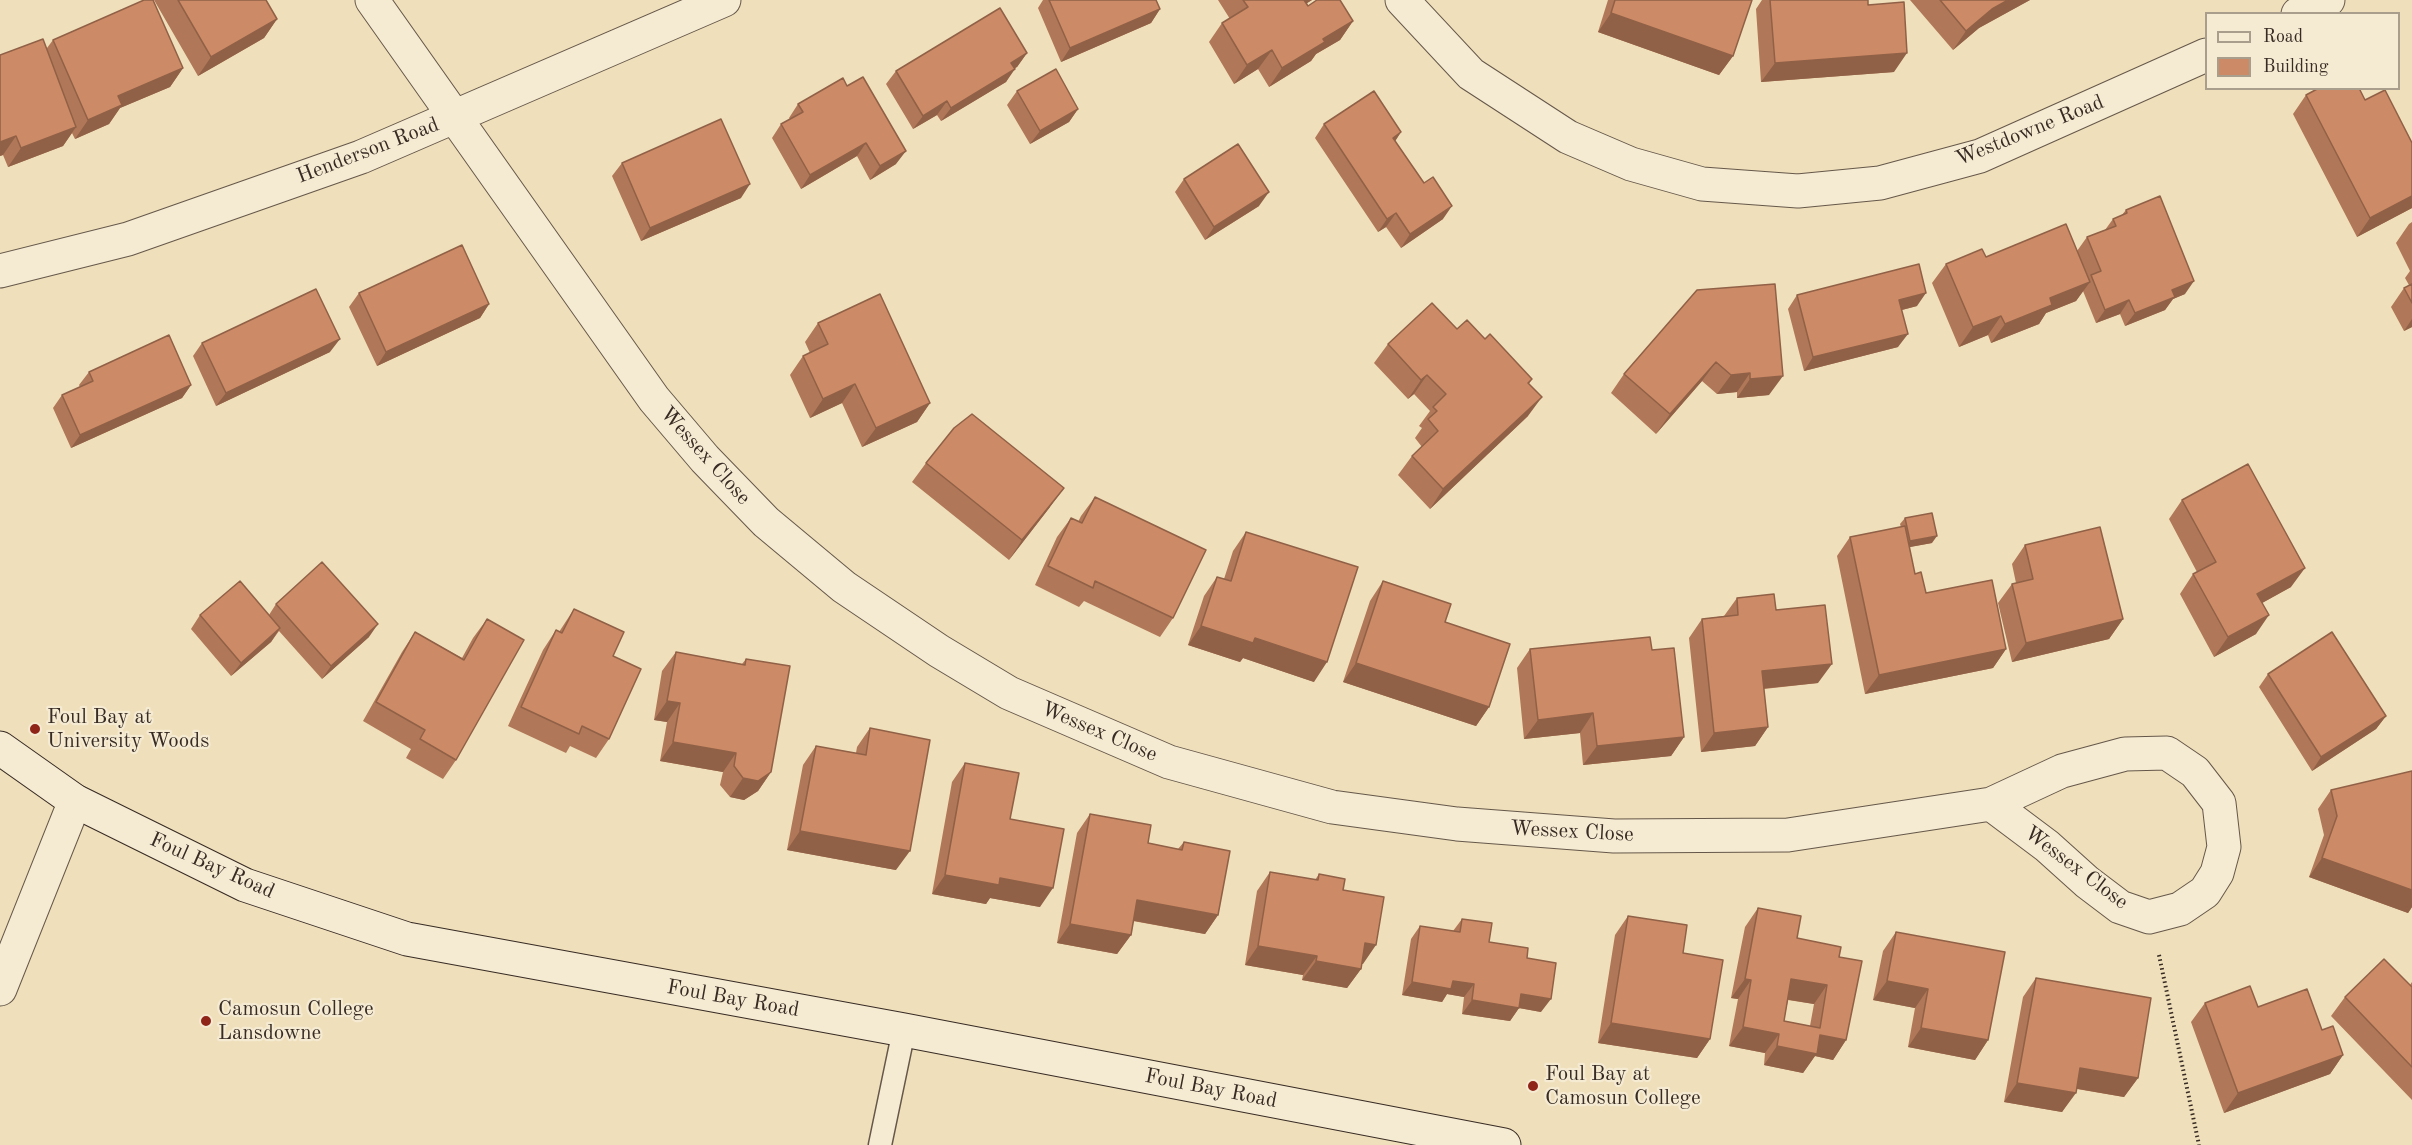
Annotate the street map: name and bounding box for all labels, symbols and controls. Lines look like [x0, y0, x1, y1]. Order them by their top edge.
legend [2205, 12, 2400, 90]
text: Road [2263, 28, 2303, 46]
text: Building [2263, 58, 2328, 76]
street label: Westdowne Road [1952, 90, 2108, 172]
street label: Henderson Road [293, 112, 443, 190]
street label: Wessex Close [654, 402, 756, 510]
street label: Wessex Close [1037, 696, 1161, 768]
place label: Foul Bay at University Woods [47, 704, 209, 754]
marker: Foul Bay at University Woods [28, 722, 42, 736]
street label: Wessex Close [1510, 816, 1634, 848]
street label: Wessex Close [2019, 821, 2133, 915]
street label: Foul Bay Road [146, 827, 278, 905]
street label: Foul Bay Road [665, 975, 801, 1023]
place label: Camosun College Lansdowne [218, 996, 374, 1046]
marker: Camosun College Lansdowne [199, 1014, 213, 1028]
place label: Foul Bay at Camosun College [1545, 1061, 1701, 1111]
street label: Foul Bay Road [1143, 1064, 1279, 1114]
marker: Foul Bay at Camosun College [1526, 1079, 1540, 1093]

